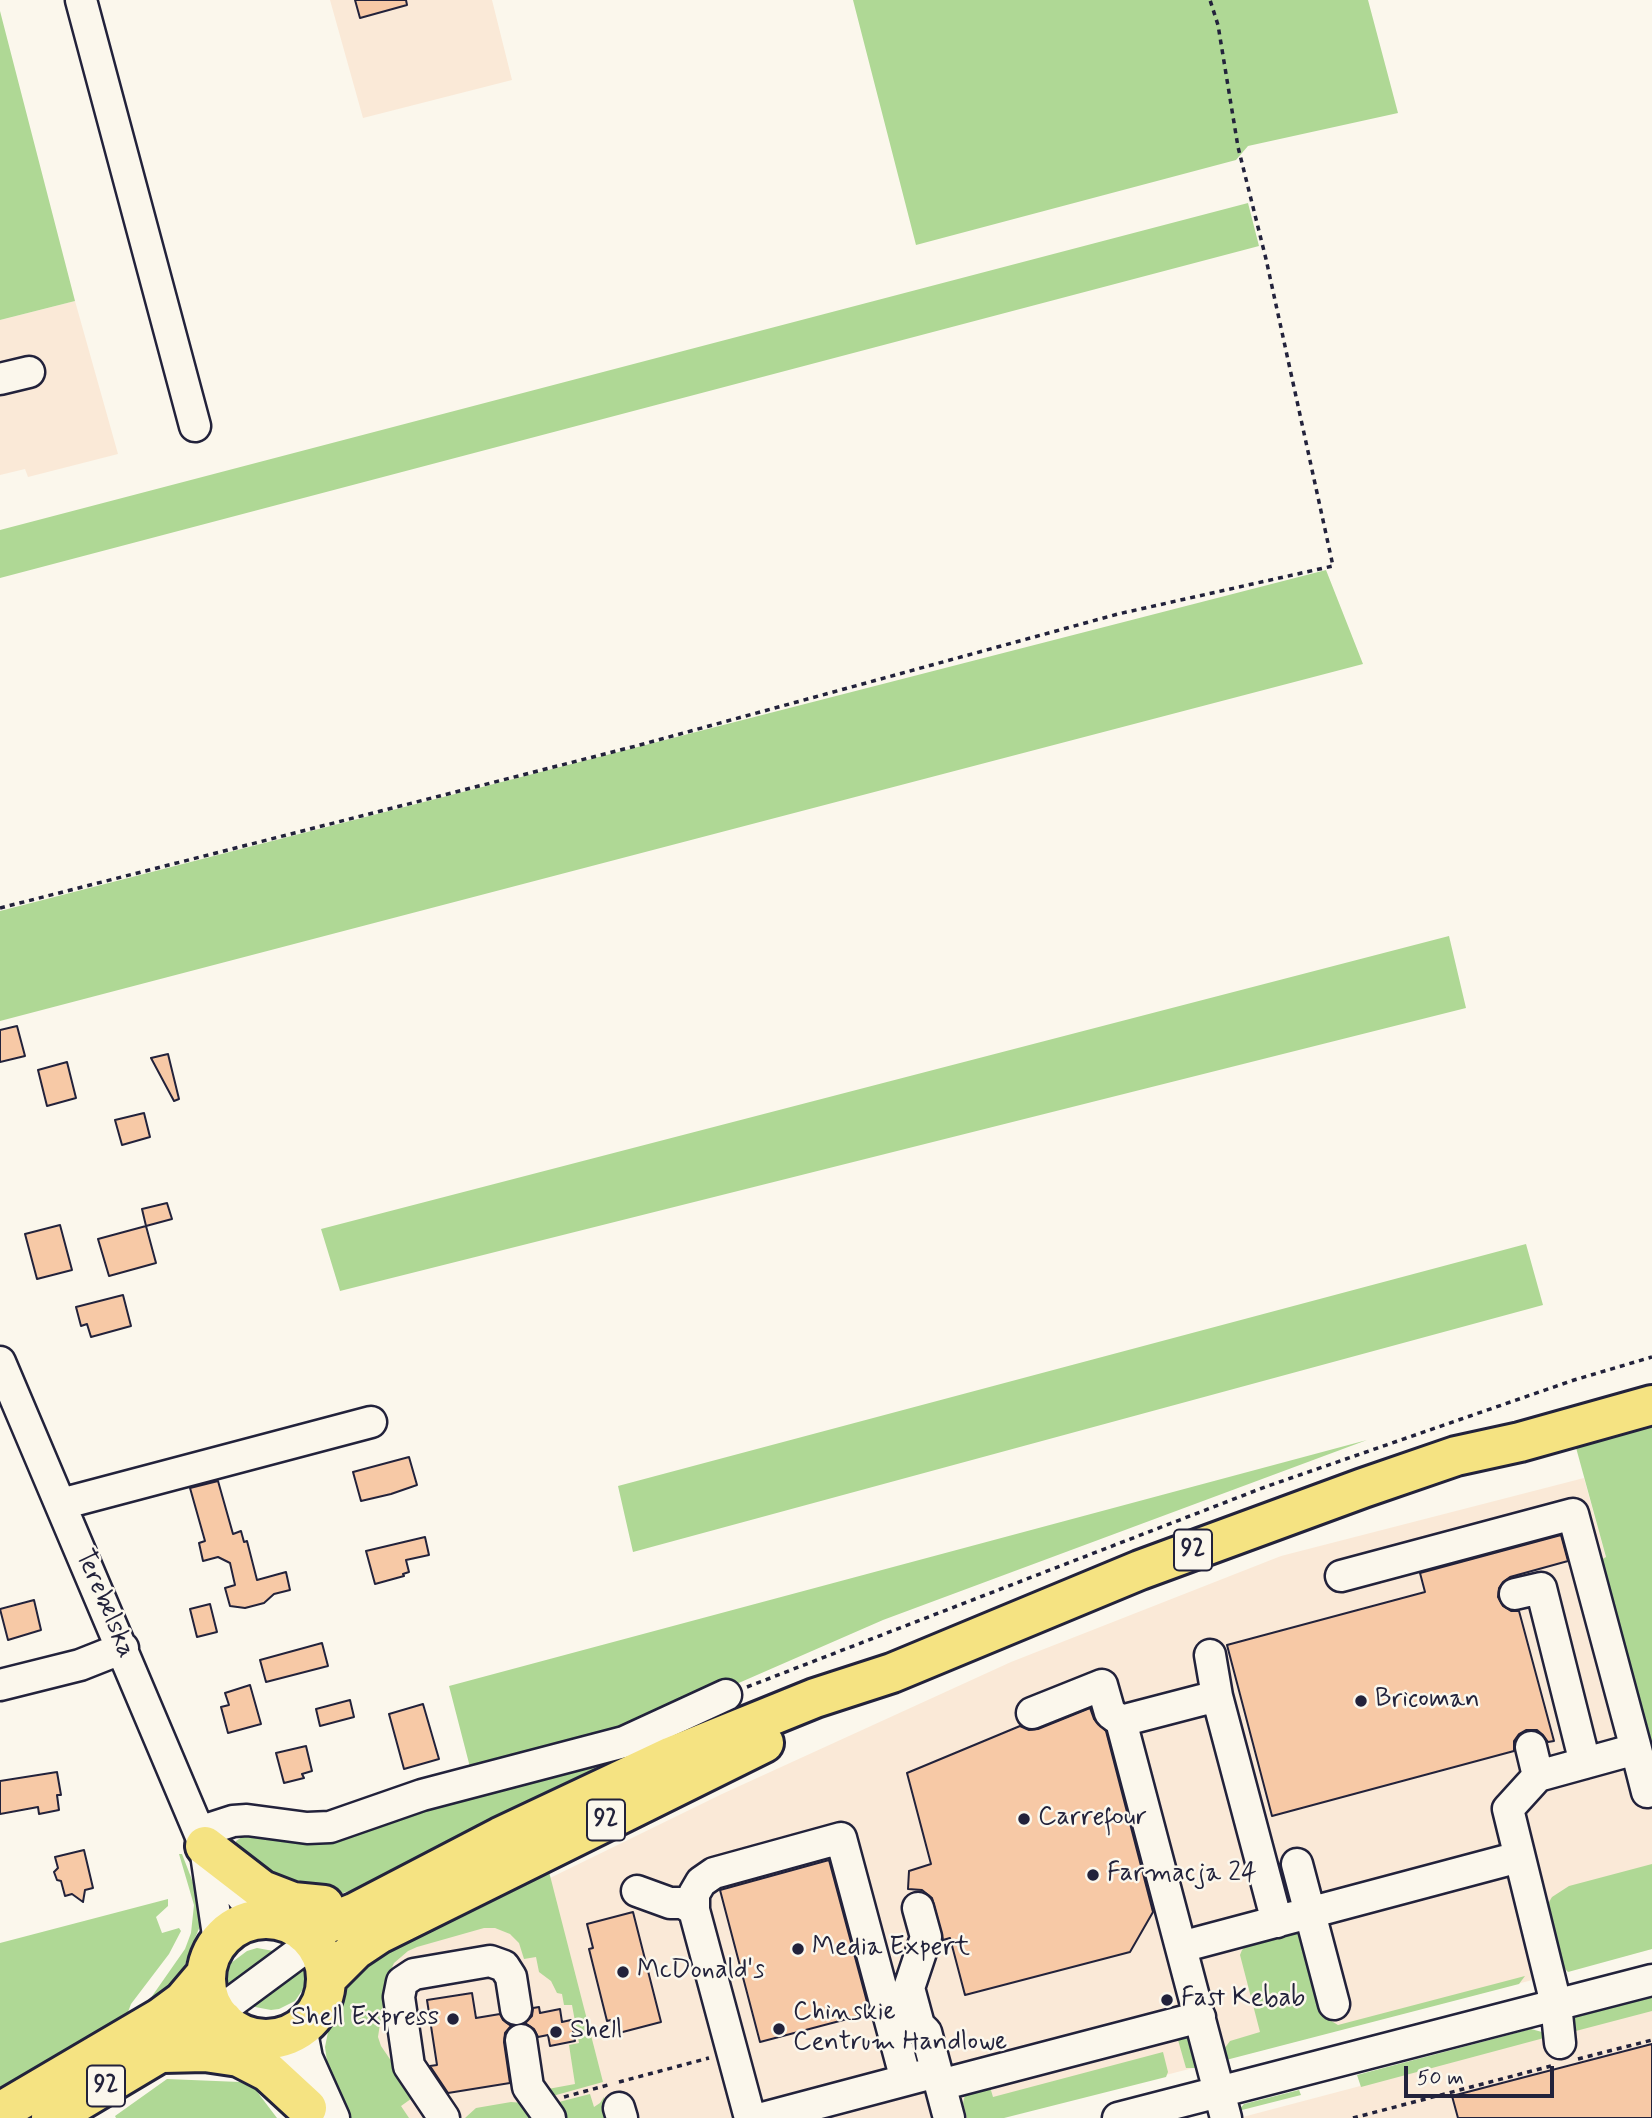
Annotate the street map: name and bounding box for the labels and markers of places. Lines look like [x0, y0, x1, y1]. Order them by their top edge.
place label: Bricoman [1375, 1685, 1480, 1717]
marker: Bricoman [1353, 1693, 1369, 1709]
place label: Carrefour [1038, 1803, 1147, 1835]
marker: Carrefour [1016, 1811, 1032, 1827]
place label: Farmacja 24 [1107, 1859, 1257, 1891]
marker: Farmacja 24 [1085, 1867, 1101, 1883]
place label: Media Expert [812, 1933, 970, 1965]
marker: Media Expert [790, 1941, 806, 1957]
place label: McDonald's [637, 1956, 765, 1988]
marker: McDonald's [615, 1964, 631, 1980]
place label: Fast Kebab [1181, 1984, 1305, 2016]
marker: Fast Kebab [1159, 1992, 1175, 2008]
place label: Chinskie Centrum Handlowe [793, 1998, 1007, 2060]
place label: Shell Express [291, 2003, 439, 2035]
marker: Shell Express [445, 2011, 461, 2027]
place label: Shell [570, 2016, 622, 2048]
marker: Chinskie Centrum Handlowe [771, 2021, 787, 2037]
marker: Shell [548, 2024, 564, 2040]

